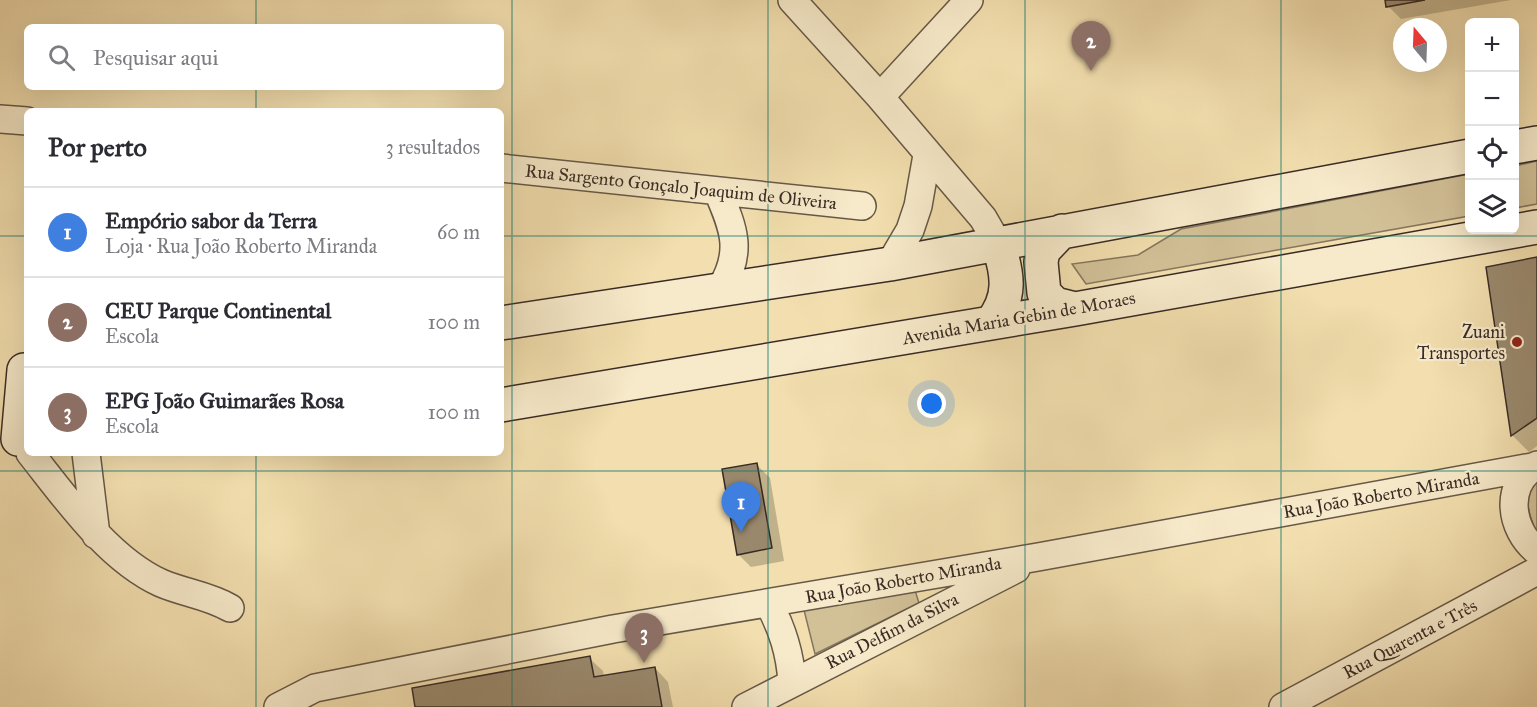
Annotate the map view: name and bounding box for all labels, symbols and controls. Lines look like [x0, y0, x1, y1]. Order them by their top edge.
north arrow [1393, 18, 1447, 72]
map controls [1465, 18, 1519, 234]
button: + [1465, 18, 1519, 72]
pin: 2 [1072, 22, 1110, 71]
search box [24, 24, 504, 90]
icon: search [45, 41, 78, 74]
text: Pesquisar aqui [93, 44, 218, 71]
button: − [1465, 72, 1519, 126]
button: locate [1465, 126, 1519, 180]
text: Por perto [48, 131, 147, 163]
text: 3 resultados [386, 135, 480, 159]
street label: Rua Sargento Gonçalo Joaquim de Oliveira [524, 160, 838, 215]
button: layers [1465, 180, 1519, 234]
text: Empório sabor da Terra [105, 207, 317, 234]
text: 1 [64, 220, 71, 244]
text: 60 m [437, 220, 480, 244]
text: Loja · Rua João Roberto Miranda [105, 234, 377, 258]
street label: Avenida Maria Gebin de Moraes [900, 287, 1137, 349]
text: CEU Parque Continental [105, 297, 331, 324]
text: 2 [63, 310, 72, 334]
text: 100 m [428, 310, 480, 334]
place label: Zuani Transportes [1417, 321, 1505, 364]
text: Escola [105, 324, 159, 348]
marker: Zuani Transportes [1510, 335, 1524, 349]
text: EPG João Guimarães Rosa [105, 387, 344, 414]
your location [917, 389, 946, 418]
text: 3 [64, 400, 72, 424]
text: 100 m [428, 400, 480, 424]
text: Escola [105, 414, 159, 438]
street label: Rua João Roberto Miranda [1281, 467, 1481, 524]
pin: 1 [722, 482, 760, 532]
street label: Rua João Roberto Miranda [803, 552, 1003, 609]
street label: Rua Delfim da Silva [822, 588, 962, 674]
street label: Rua Quarenta e Três [1339, 594, 1481, 684]
pin: 3 [624, 614, 664, 663]

